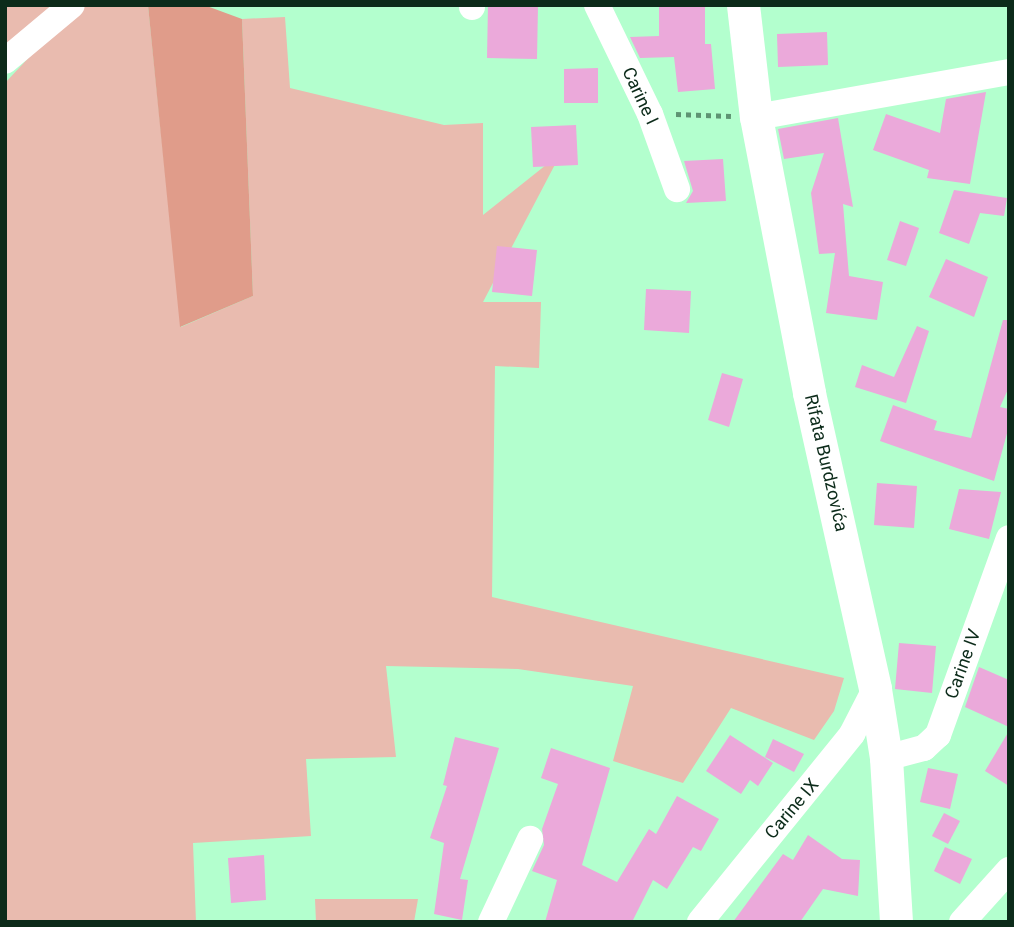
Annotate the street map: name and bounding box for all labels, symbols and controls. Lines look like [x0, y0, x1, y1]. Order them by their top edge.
street label: Carine I [617, 64, 663, 128]
street label: Rifata Burdzovića [800, 392, 852, 534]
street label: Carine IV [940, 626, 986, 702]
street label: Carine IX [761, 774, 823, 844]

